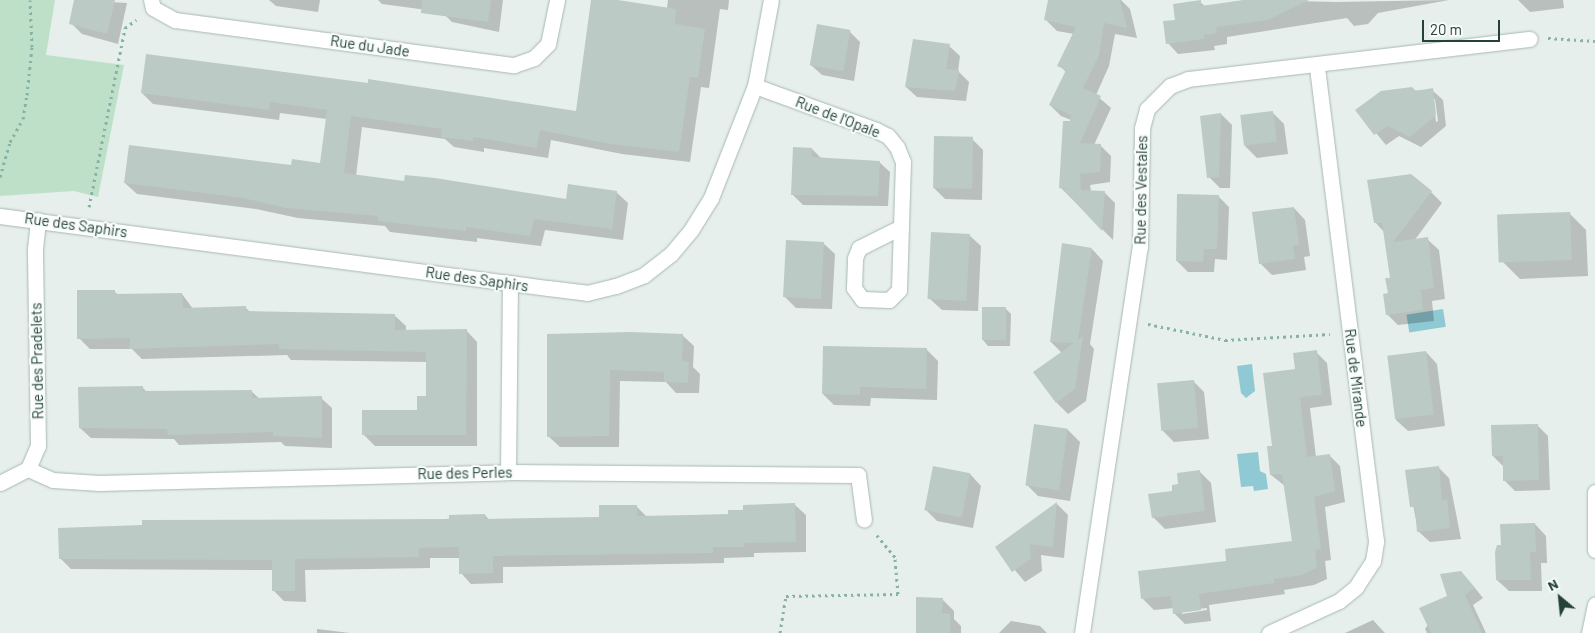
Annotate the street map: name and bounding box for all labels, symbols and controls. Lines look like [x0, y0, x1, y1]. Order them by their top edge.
scale bar [1425, 10, 1502, 42]
text: 20 m [1430, 20, 1462, 38]
street label: Rue du Jade [329, 32, 411, 60]
street label: Rue de l'Opale [793, 93, 883, 141]
street label: Rue des Vestales [1131, 135, 1151, 245]
street label: Rue des Saphirs [23, 209, 129, 241]
street label: Rue des Saphirs [424, 263, 530, 295]
street label: Rue des Pradelets [27, 303, 47, 419]
street label: Rue de Mirande [1341, 328, 1371, 428]
street label: Rue des Perles [417, 463, 513, 483]
north arrow [1535, 573, 1585, 623]
text: N [1545, 575, 1561, 594]

